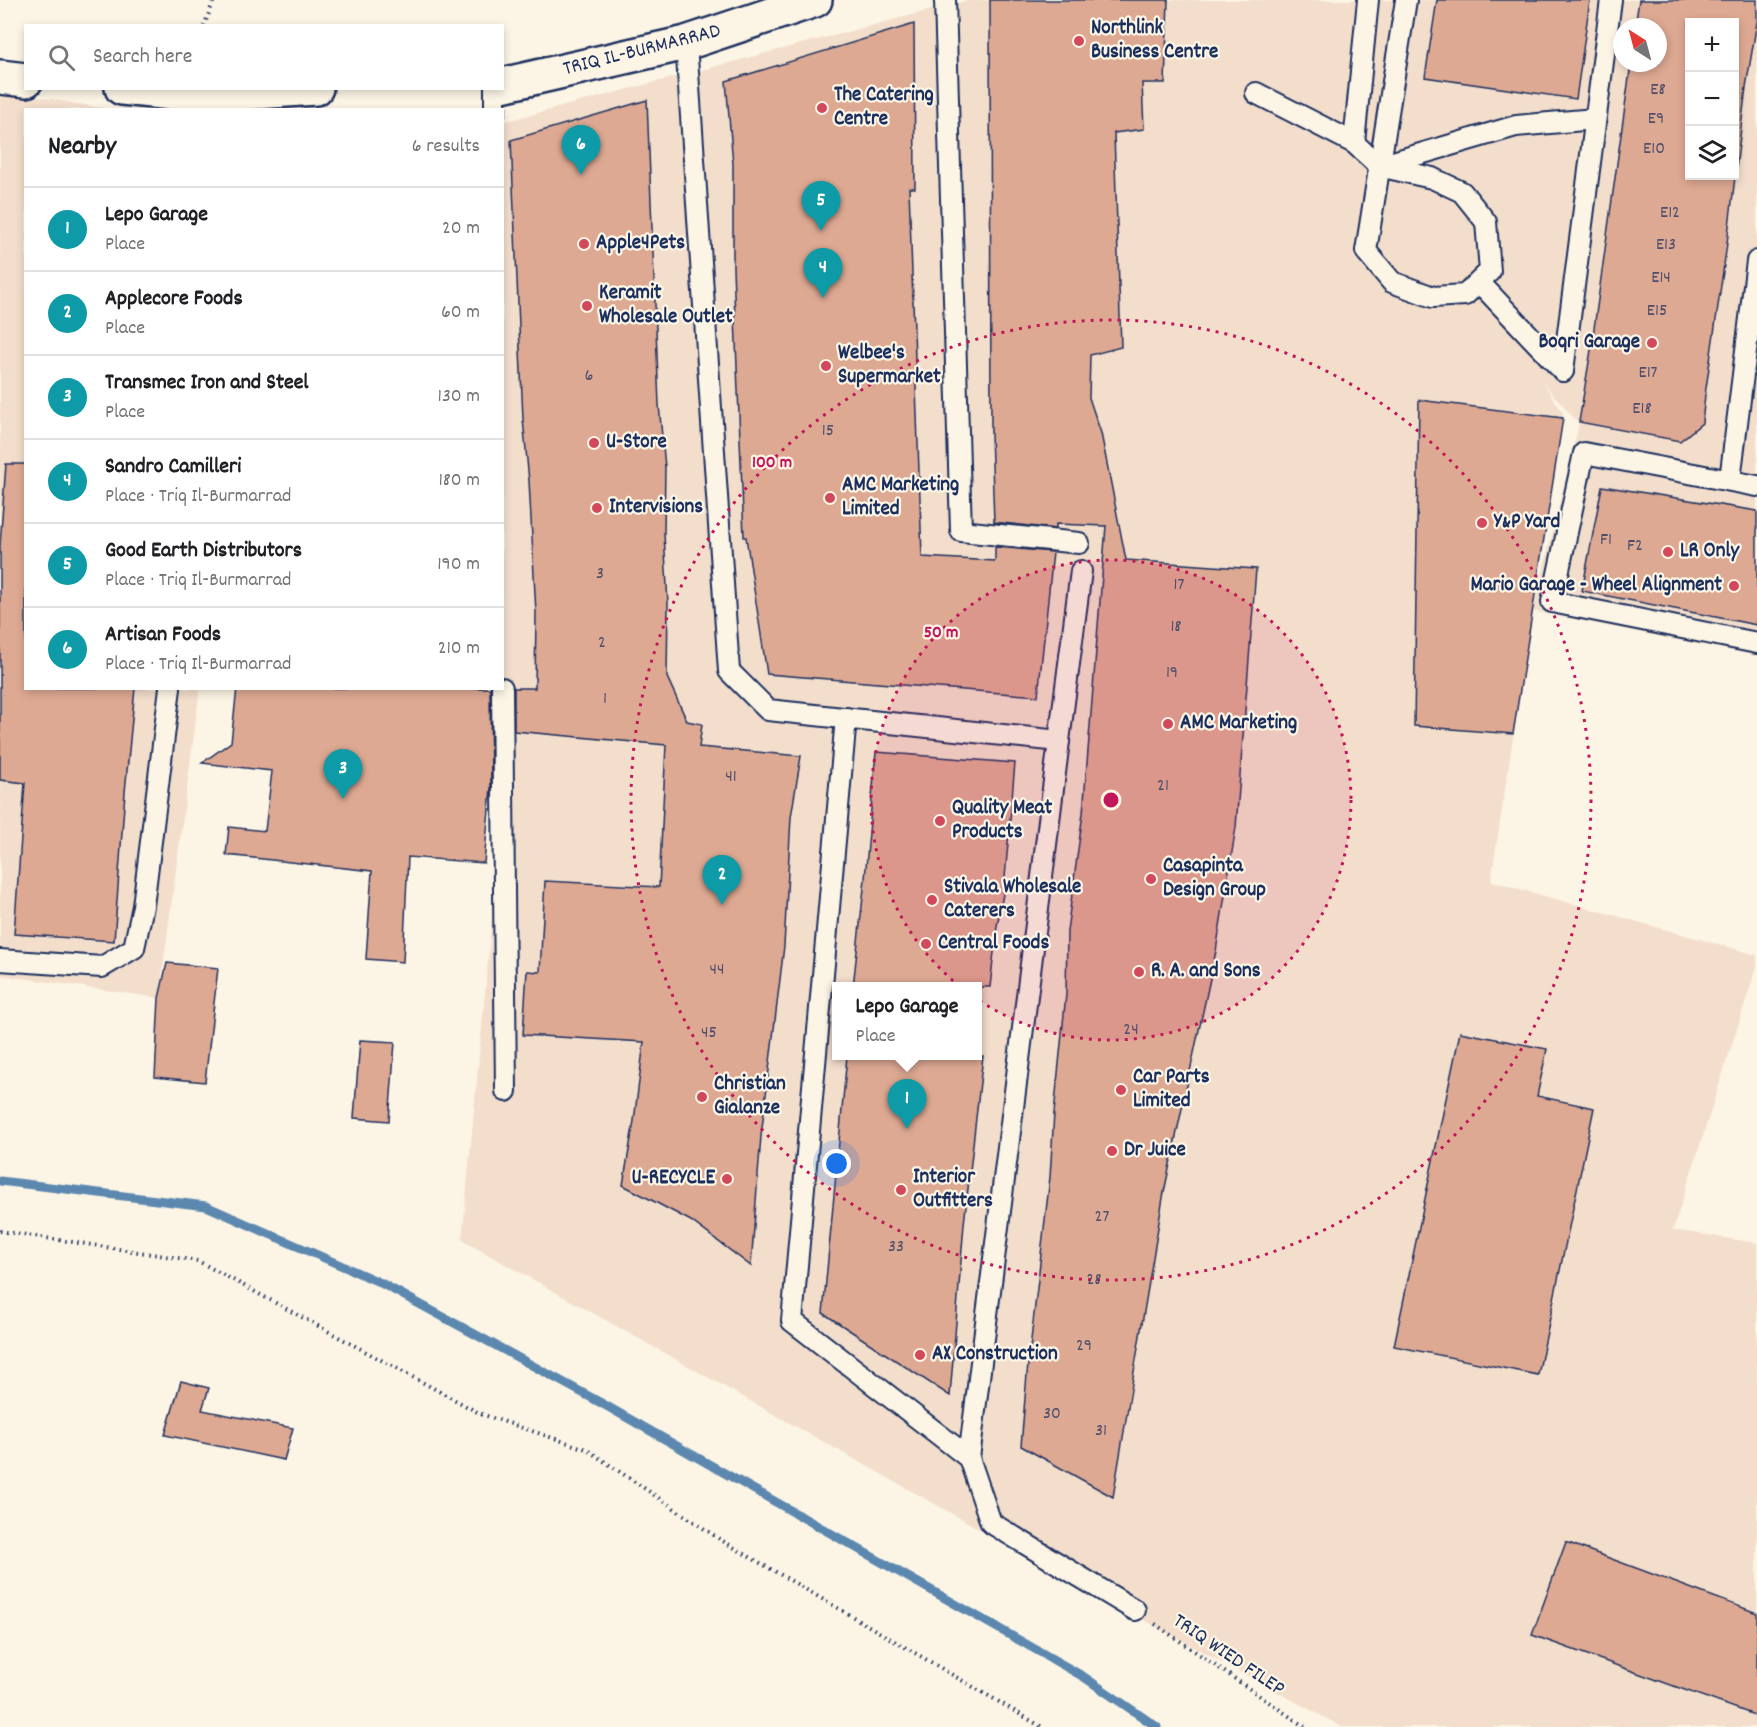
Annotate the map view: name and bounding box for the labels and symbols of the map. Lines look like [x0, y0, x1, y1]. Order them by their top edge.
place label: Northlink Business Centre [1091, 14, 1218, 68]
street label: TRIQ IL-BURMARRAD [560, 17, 724, 85]
north arrow [1613, 18, 1667, 72]
marker: Northlink Business Centre [1072, 34, 1086, 48]
house number: E8 [1650, 78, 1666, 103]
place label: The Catering Centre [834, 81, 934, 135]
marker: The Catering Centre [815, 101, 829, 115]
house number: E9 [1648, 107, 1664, 132]
pin: 6 [562, 126, 600, 175]
house number: E10 [1643, 137, 1665, 162]
pin: 5 [802, 182, 840, 231]
house number: E12 [1660, 201, 1680, 226]
place label: Apple4Pets [596, 229, 685, 259]
house number: E13 [1656, 233, 1676, 258]
marker: Apple4Pets [577, 237, 591, 251]
pin: 4 [804, 248, 842, 298]
house number: E14 [1651, 266, 1671, 291]
place label: Keramit Wholesale Outlet [599, 279, 733, 333]
marker: Keramit Wholesale Outlet [580, 299, 594, 313]
house number: E15 [1647, 299, 1667, 324]
place label: Boqri Garage [1538, 328, 1640, 358]
marker: Boqri Garage [1645, 336, 1659, 350]
place label: Welbee's Supermarket [838, 339, 941, 393]
marker: Welbee's Supermarket [819, 359, 833, 373]
house number: E17 [1638, 361, 1658, 386]
house number: 6 [585, 364, 593, 389]
house number: E18 [1632, 397, 1652, 422]
house number: 15 [822, 419, 834, 444]
place label: U-Store [606, 428, 667, 458]
marker: U-Store [587, 436, 601, 450]
text: 100 m [752, 451, 792, 476]
place label: AMC Marketing Limited [842, 471, 959, 525]
marker: AMC Marketing Limited [823, 491, 837, 505]
place label: Intervisions [609, 493, 703, 523]
marker: Intervisions [590, 501, 604, 515]
place label: Y&P Yard [1493, 508, 1561, 538]
marker: Y&P Yard [1475, 516, 1489, 530]
house number: F1 [1600, 528, 1612, 553]
house number: F2 [1627, 534, 1643, 559]
place label: LR Only [1680, 537, 1740, 567]
marker: LR Only [1661, 545, 1675, 559]
house number: 3 [596, 562, 604, 587]
place label: Mario Garage - Wheel Alignment [1470, 571, 1722, 601]
house number: 17 [1174, 573, 1185, 598]
marker: Mario Garage - Wheel Alignment [1727, 579, 1741, 593]
house number: 18 [1170, 615, 1182, 640]
text: 50 m [924, 621, 958, 646]
house number: 2 [598, 631, 606, 656]
house number: 19 [1166, 661, 1178, 686]
house number: 1 [603, 687, 607, 712]
place label: AMC Marketing [1180, 709, 1297, 739]
marker: AMC Marketing [1161, 717, 1175, 731]
pin: 3 [324, 750, 362, 799]
house number: 41 [725, 765, 737, 790]
house number: 21 [1157, 774, 1169, 799]
centre of rings [1101, 790, 1121, 810]
place label: Quality Meat Products [952, 794, 1052, 848]
marker: Quality Meat Products [933, 814, 947, 828]
place label: Casapinta Design Group [1163, 852, 1266, 906]
pin: 2 [702, 856, 742, 905]
marker: Casapinta Design Group [1144, 872, 1158, 886]
place label: Stivala Wholesale Caterers [944, 873, 1081, 927]
marker: Stivala Wholesale Caterers [925, 893, 939, 907]
place label: Central Foods [938, 929, 1049, 959]
marker: Central Foods [919, 937, 933, 951]
place label: R. A. and Sons [1151, 957, 1261, 987]
house number: 44 [710, 958, 724, 983]
marker: R. A. and Sons [1132, 965, 1146, 979]
house number: 24 [1123, 1018, 1139, 1043]
house number: 45 [701, 1021, 717, 1046]
place label: Car Parts Limited [1133, 1063, 1210, 1117]
place label: Christian Gialanze [714, 1070, 786, 1124]
pin: 1 [888, 1080, 926, 1129]
marker: Car Parts Limited [1114, 1083, 1128, 1097]
marker: Christian Gialanze [695, 1090, 709, 1104]
place label: Dr Juice [1124, 1136, 1186, 1166]
marker: Dr Juice [1105, 1144, 1119, 1158]
your location [822, 1149, 851, 1178]
place label: Interior Outfitters [913, 1163, 993, 1217]
place label: U-RECYCLE [631, 1164, 715, 1194]
marker: U-RECYCLE [720, 1172, 734, 1186]
marker: Interior Outfitters [894, 1183, 908, 1197]
house number: 27 [1095, 1205, 1109, 1230]
house number: 33 [888, 1235, 904, 1260]
house number: 28 [1086, 1268, 1102, 1293]
house number: 29 [1076, 1334, 1092, 1359]
place label: AX Construction [932, 1340, 1058, 1370]
marker: AX Construction [913, 1348, 927, 1362]
house number: 30 [1043, 1402, 1061, 1427]
house number: 31 [1095, 1419, 1107, 1444]
street label: TRIQ WIED FILEP [1166, 1607, 1290, 1705]

